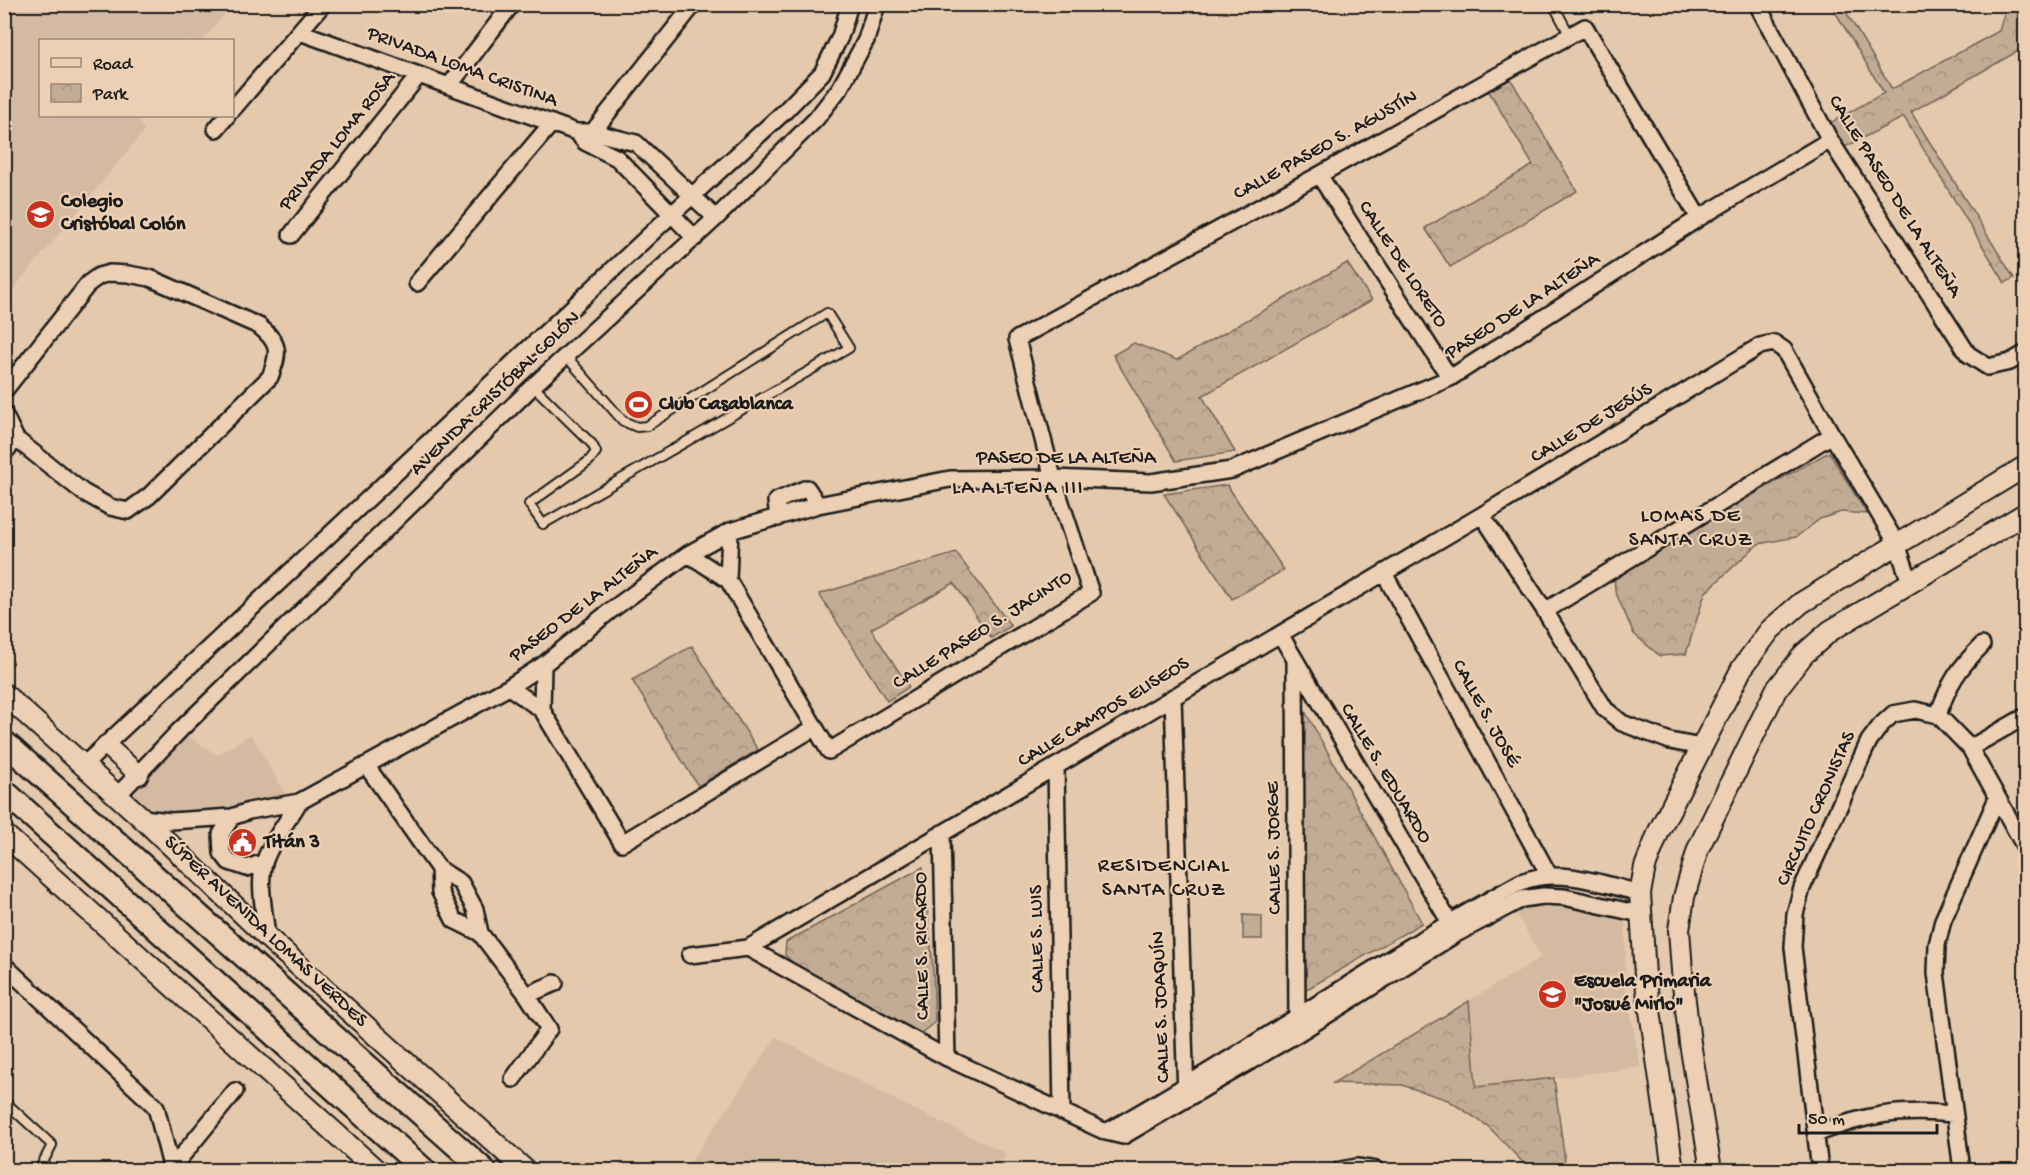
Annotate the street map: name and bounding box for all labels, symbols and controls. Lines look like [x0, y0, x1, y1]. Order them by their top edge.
street label: PRIVADA LOMA CRISTINA [363, 22, 562, 114]
legend [39, 39, 234, 117]
text: Road [93, 55, 134, 76]
street label: PRIVADA LOMA ROSA [274, 67, 402, 217]
text: Park [92, 85, 129, 106]
street label: CALLE PASEO S. AGUSTÍN [1229, 85, 1422, 206]
street label: CALLE PASEO DE LA ALTEÑA [1822, 92, 1966, 303]
place label: Colegio Cristóbal Colón [60, 191, 186, 237]
street label: CALLE DE LORETO [1352, 197, 1452, 333]
school or university icon: Colegio Cristóbal Colón [24, 198, 56, 230]
street label: PASEO DE LA ALTEÑA [1441, 248, 1606, 366]
street label: AVENIDA CRISTÓBAL COLÓN [406, 307, 586, 481]
street label: CALLE DE JESÚS [1526, 377, 1658, 469]
sports icon: Club Casablanca [622, 389, 654, 421]
place label: Club Casablanca [658, 394, 794, 417]
street label: PASEO DE LA ALTEÑA [975, 448, 1157, 471]
district label: LA ALTEÑA III [952, 477, 1084, 502]
district label: LOMAS DE SANTA CRUZ [1629, 505, 1753, 554]
street label: PASEO DE LA ALTEÑA [505, 541, 664, 669]
street label: CALLE PASEO S. JACINTO [889, 566, 1077, 696]
street label: CALLE CAMPOS ELISEOS [1014, 652, 1194, 773]
street label: CALLE S. JOSÉ [1446, 656, 1526, 773]
street label: CALLE S. EDUARDO [1334, 700, 1436, 848]
street label: CIRCUITO CRONISTAS [1773, 727, 1862, 890]
street label: CALLE S. JORGE [1262, 780, 1288, 915]
public building icon: Titán 3 [227, 827, 259, 859]
street label: SÚPER AVENIDA LOMAS VERDES [158, 831, 373, 1033]
place label: Titán 3 [262, 832, 320, 855]
district label: RESIDENCIAL SANTA CRUZ [1098, 855, 1230, 904]
street label: CALLE S. RICARDO [910, 872, 936, 1020]
street label: CALLE S. LUIS [1026, 884, 1050, 993]
street label: CALLE S. JOAQUÍN [1147, 931, 1176, 1083]
place label: Escuela Primaria "Josué Mirlo" [1574, 971, 1712, 1017]
school or university icon: Escuela Primaria "Josué Mirlo" [1537, 978, 1569, 1010]
scale bar [1799, 1097, 1937, 1135]
text: 50 m [1808, 1110, 1845, 1131]

